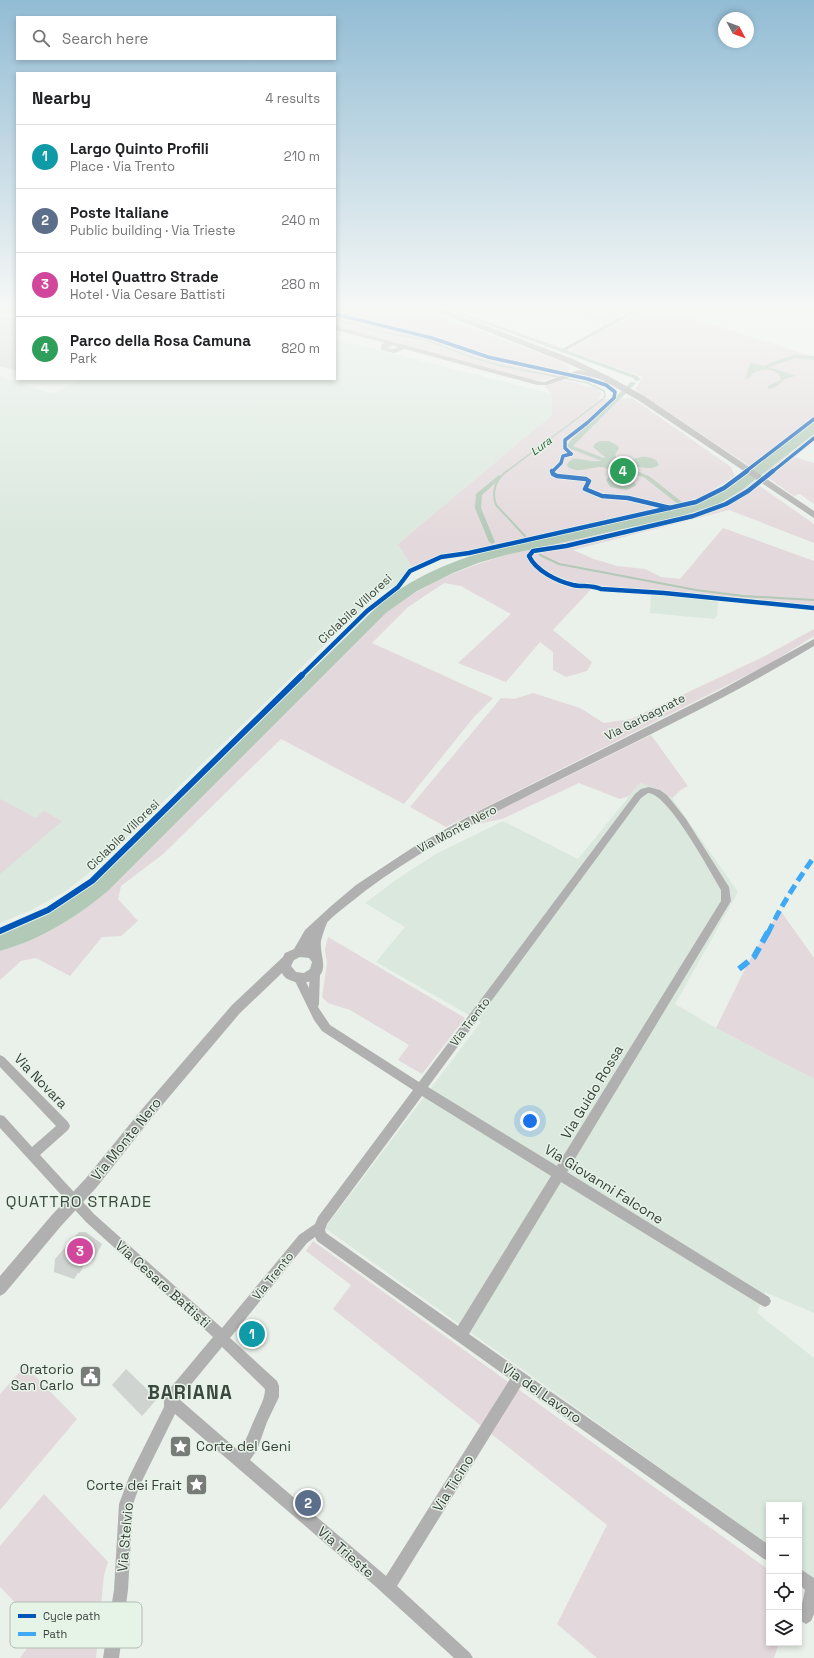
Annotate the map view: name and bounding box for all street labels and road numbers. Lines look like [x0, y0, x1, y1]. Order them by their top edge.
street label: Ciclabile Villoresi [315, 570, 395, 647]
street label: Via Garbagnate [602, 690, 688, 744]
street label: Ciclabile Villoresi [83, 796, 163, 874]
street label: Via Monte Nero [415, 801, 499, 857]
street label: Via Trento [446, 994, 494, 1050]
street label: Via Guido Rossa [557, 1042, 627, 1142]
street label: Via Novara [10, 1050, 72, 1112]
street label: Via Monte Nero [87, 1094, 165, 1184]
street label: Via Giovanni Falcone [541, 1140, 667, 1228]
street label: Via Cesare Battisti [112, 1236, 214, 1332]
street label: Via Trento [249, 1249, 297, 1303]
street label: Via del Lavoro [499, 1359, 585, 1427]
street label: Via Ticino [428, 1451, 478, 1515]
street label: Via Stelvio [113, 1501, 137, 1573]
street label: Via Trieste [314, 1522, 378, 1582]

